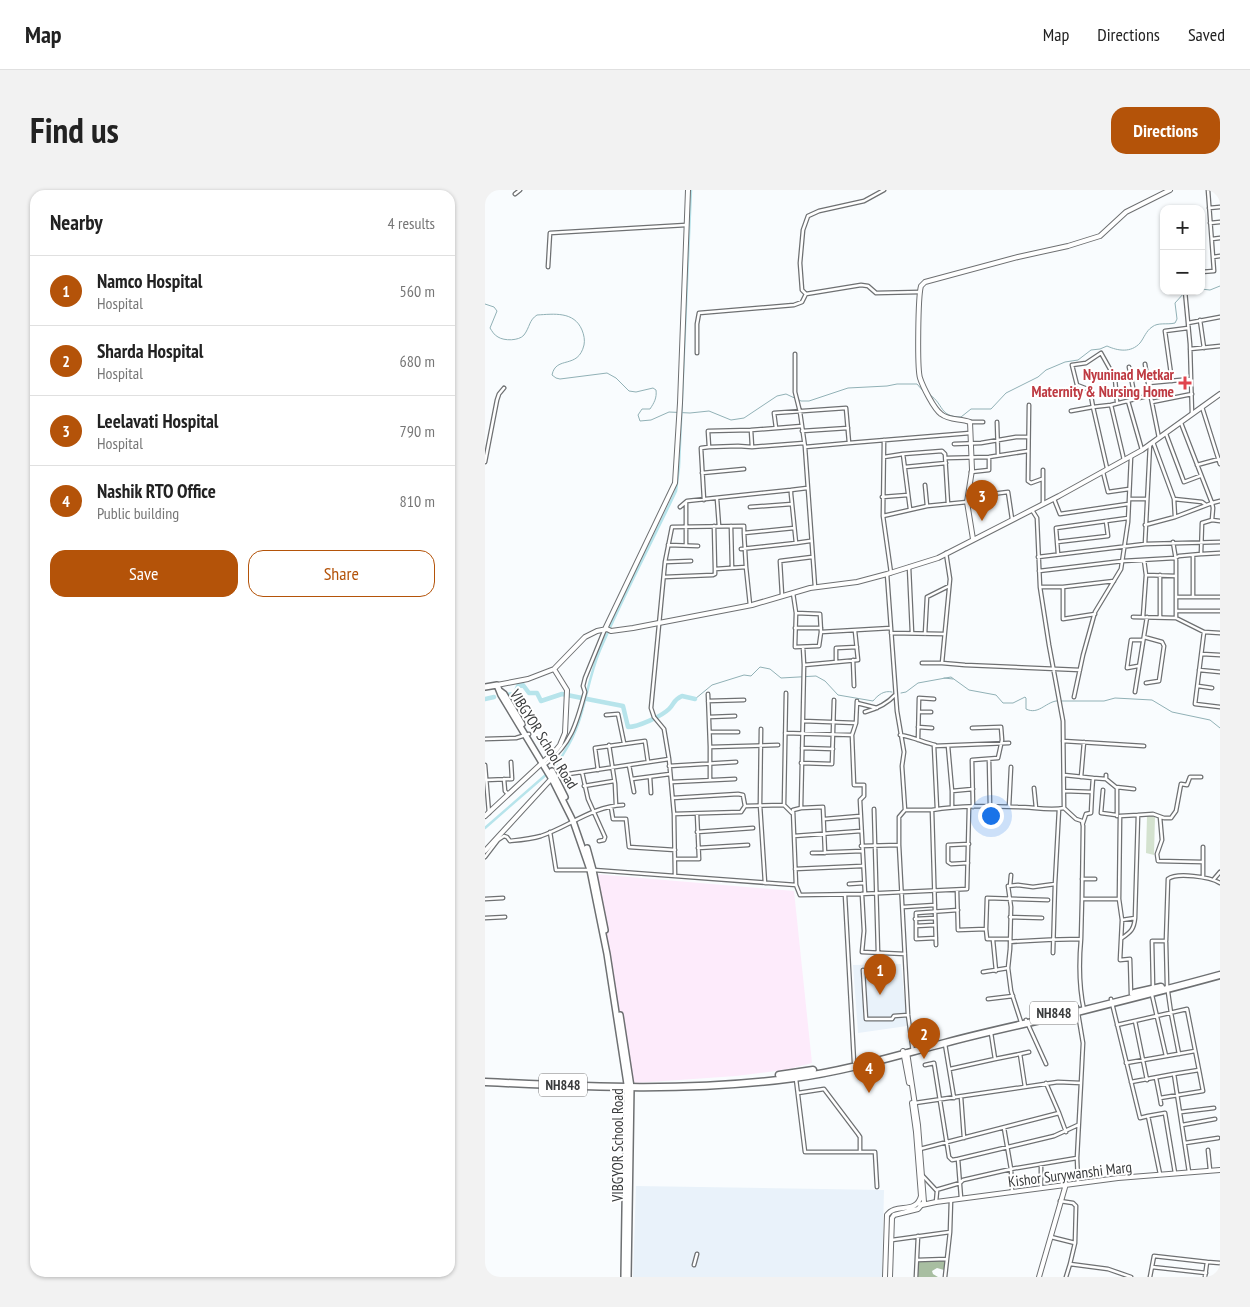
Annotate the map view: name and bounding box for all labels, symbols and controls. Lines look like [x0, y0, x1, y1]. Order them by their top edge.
text: Map [25, 19, 62, 50]
text: Map [1043, 23, 1069, 46]
text: Directions [1097, 23, 1160, 46]
text: Saved [1188, 23, 1225, 46]
text: Find us [30, 107, 119, 153]
button: Directions [1111, 107, 1220, 154]
map controls [1160, 205, 1205, 295]
button: + [1160, 205, 1205, 250]
text: Nearby [50, 209, 103, 236]
text: 4 results [388, 213, 435, 233]
button: − [1160, 250, 1205, 295]
text: Namco Hospital [97, 269, 202, 293]
text: 1 [62, 281, 70, 301]
text: 560 m [400, 281, 435, 301]
text: Hospital [97, 293, 143, 313]
text: Sharda Hospital [97, 339, 203, 363]
text: 2 [62, 351, 70, 371]
text: 680 m [400, 351, 435, 371]
text: Hospital [97, 363, 143, 383]
place label: Nyuninad Metkar Maternity & Nursing Home [1031, 365, 1175, 401]
marker: Nyuninad Metkar Maternity & Nursing Home [1178, 376, 1192, 390]
text: Leelavati Hospital [97, 409, 218, 433]
text: 3 [62, 421, 70, 441]
text: 790 m [400, 421, 435, 441]
text: Hospital [97, 433, 143, 453]
text: Nashik RTO Office [97, 479, 216, 503]
pin: 3 [966, 480, 998, 521]
text: 4 [62, 491, 70, 511]
text: 810 m [400, 491, 435, 511]
text: Public building [97, 503, 179, 523]
button: Save [50, 550, 238, 597]
button: Share [248, 550, 435, 597]
street label: VIBGYOR School Road [505, 685, 582, 792]
your location [978, 803, 1004, 829]
pin: 1 [864, 954, 896, 995]
road number: NH848 [1030, 1001, 1078, 1024]
pin: 2 [908, 1018, 940, 1059]
pin: 4 [853, 1052, 885, 1093]
road number: NH848 [539, 1074, 587, 1096]
street label: VIBGYOR School Road [608, 1088, 627, 1203]
street label: Kishor Surywanshi Marg [1007, 1157, 1133, 1191]

